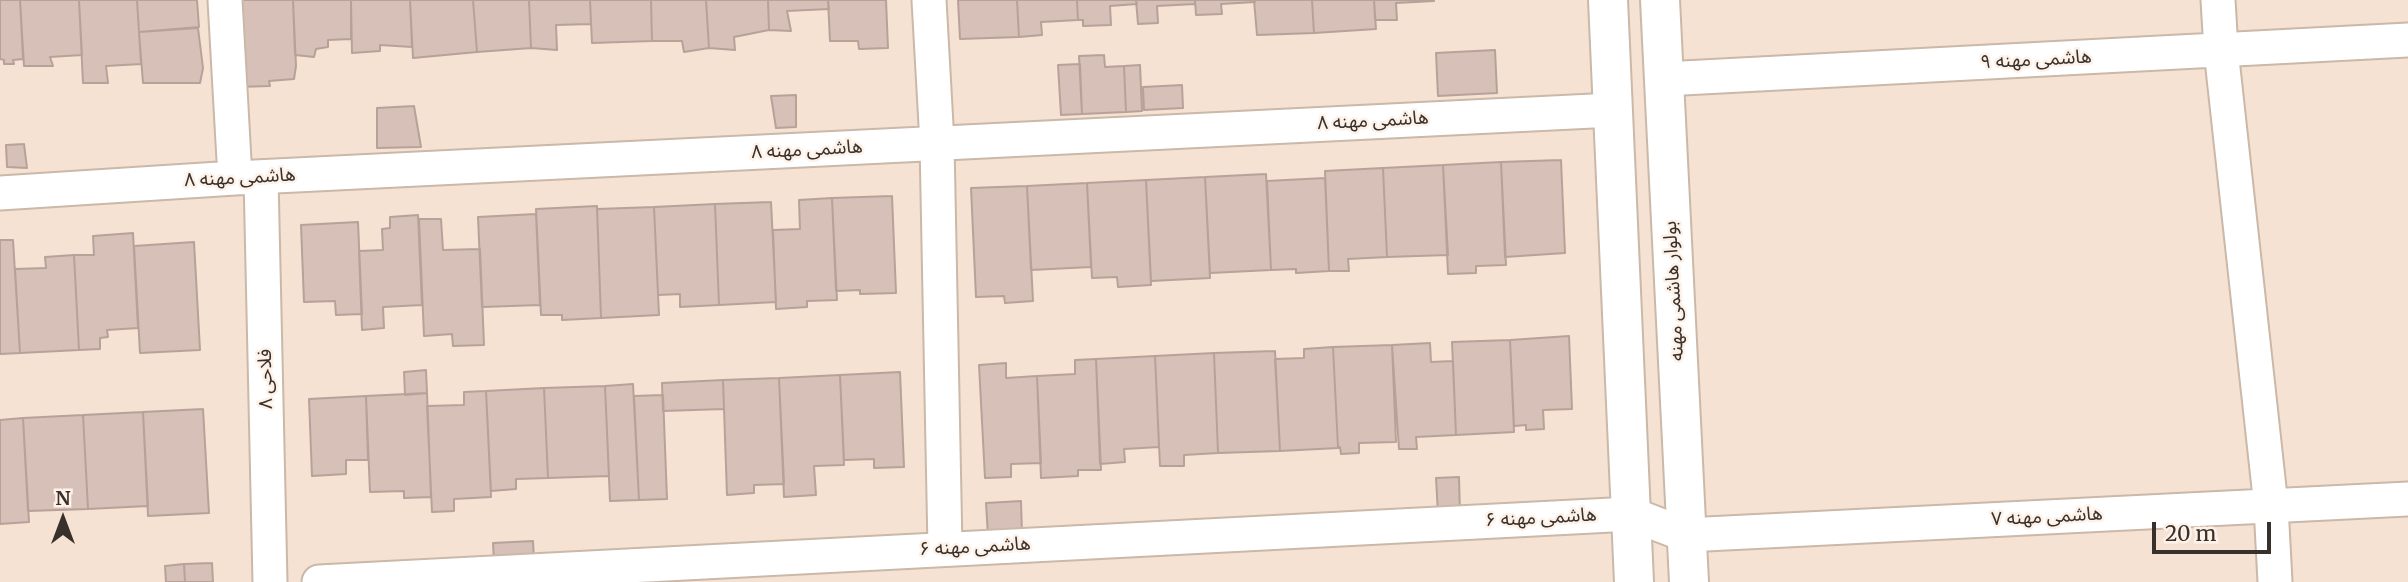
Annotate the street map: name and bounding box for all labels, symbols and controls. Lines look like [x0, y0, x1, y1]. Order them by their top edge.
street label: هاشمی مهنه ۹ [1980, 46, 2092, 74]
street label: هاشمی مهنه ۸ [1317, 107, 1429, 135]
street label: هاشمی مهنه ۸ [751, 136, 863, 164]
street label: هاشمی مهنه ۸ [184, 164, 296, 192]
street label: بولوار هاشمی مهنه [1659, 220, 1689, 362]
street label: فلاحی ۸ [254, 349, 278, 409]
north arrow [28, 484, 98, 554]
text: N [55, 486, 71, 510]
street label: هاشمی مهنه ۷ [1991, 503, 2103, 531]
street label: هاشمی مهنه ۶ [1485, 504, 1597, 532]
scale bar [2156, 508, 2275, 552]
text: 20 m [2165, 520, 2216, 547]
street label: هاشمی مهنه ۶ [919, 533, 1031, 561]

